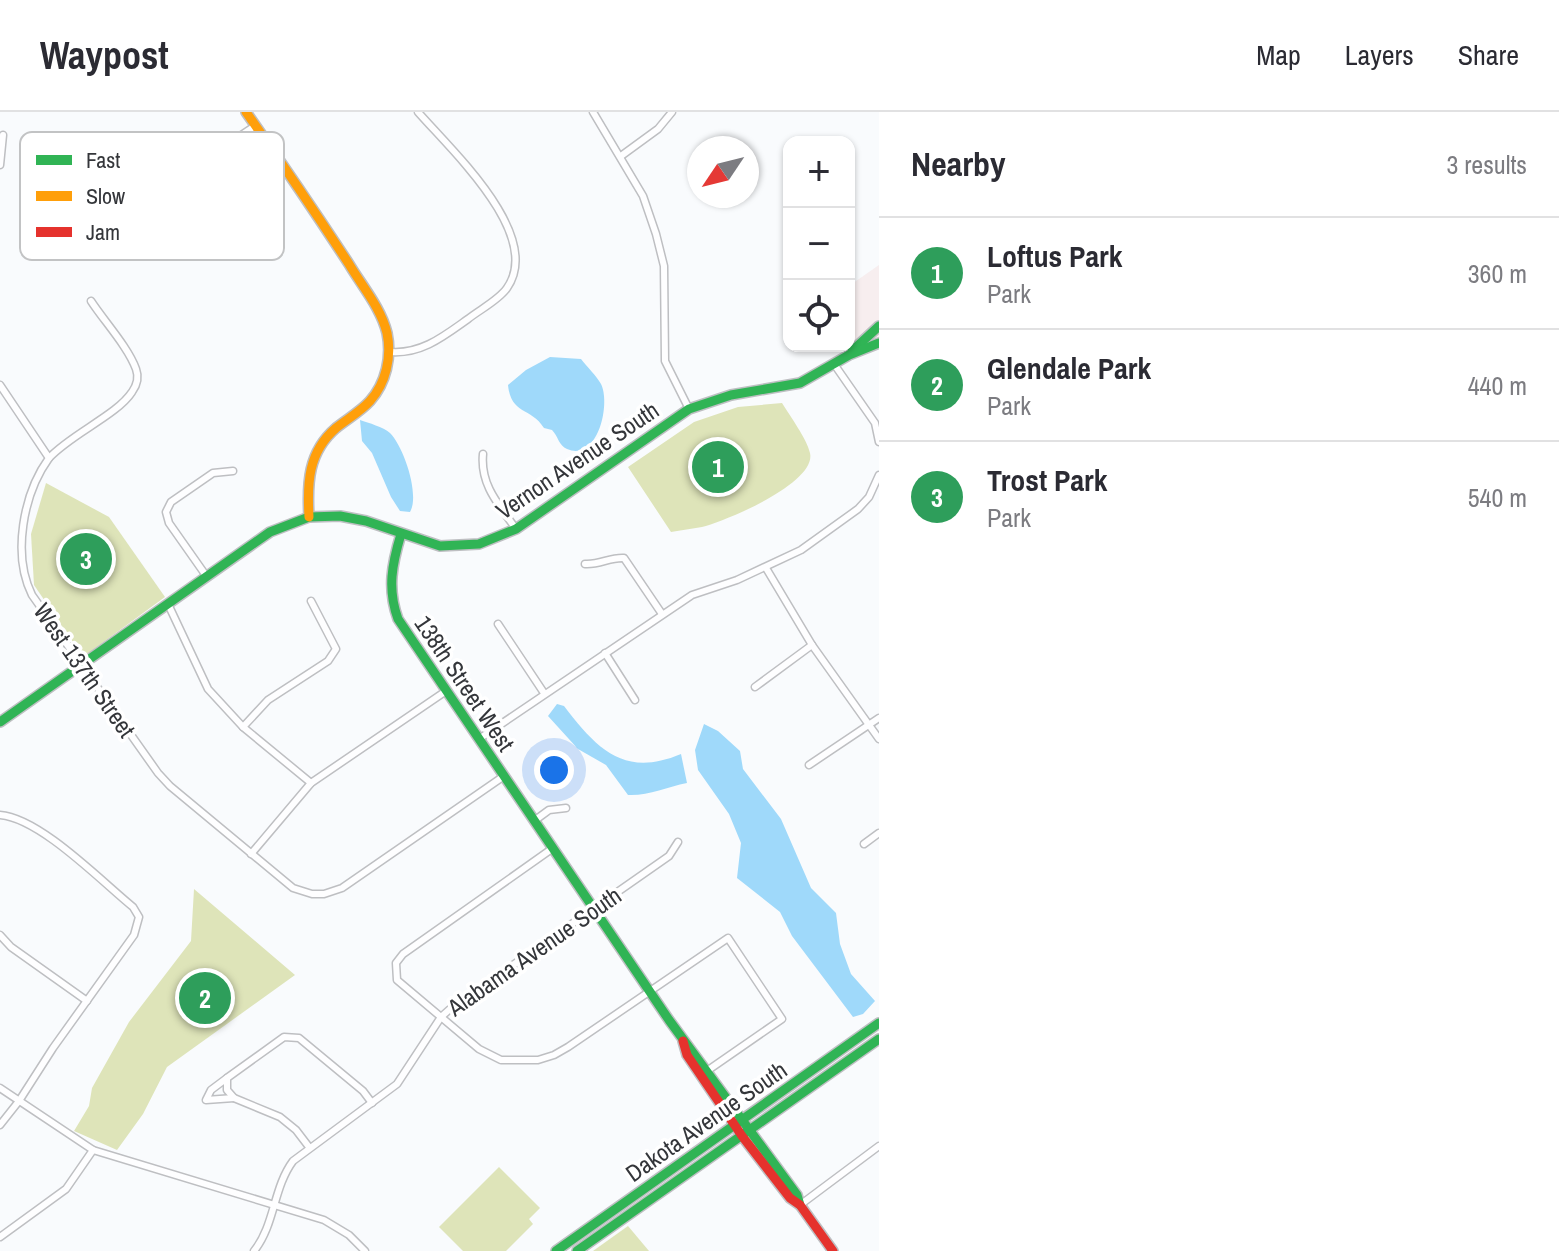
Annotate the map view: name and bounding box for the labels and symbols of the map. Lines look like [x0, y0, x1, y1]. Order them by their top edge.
legend [20, 132, 284, 260]
north arrow [687, 136, 759, 208]
text: Fast [86, 145, 120, 175]
text: Slow [86, 181, 125, 211]
text: Jam [86, 217, 120, 247]
street label: Vernon Avenue South [489, 394, 665, 526]
pin: 1 [692, 437, 744, 497]
pin: 3 [60, 529, 112, 589]
street label: West 137th Street [27, 596, 143, 744]
street label: 138th Street West [408, 609, 523, 758]
your location [534, 750, 574, 790]
street label: Alabama Avenue South [440, 879, 627, 1024]
pin: 2 [179, 968, 231, 1028]
street label: Dakota Avenue South [619, 1053, 793, 1189]

